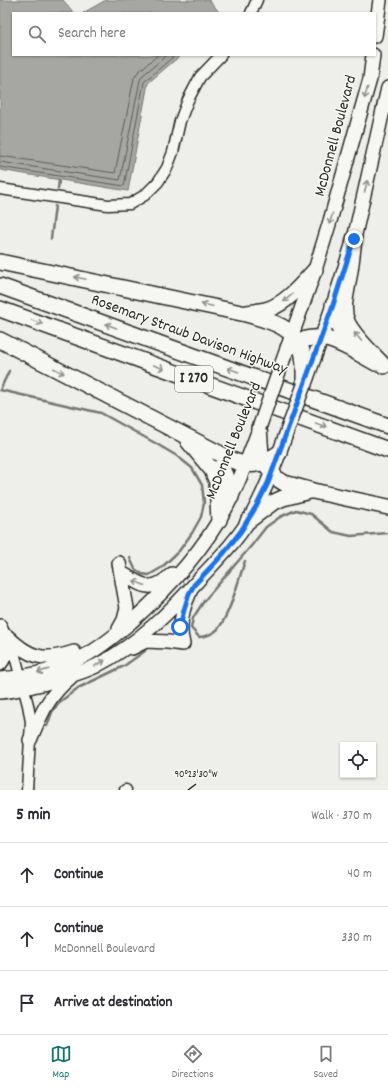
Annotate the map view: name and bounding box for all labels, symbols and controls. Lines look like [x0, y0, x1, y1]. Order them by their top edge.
search box [12, 12, 376, 56]
icon: search [26, 23, 48, 45]
text: Search here [58, 23, 126, 45]
street label: McDonnell Boulevard [309, 73, 363, 199]
one-way arrow [362, 87, 369, 100]
one-way arrow [363, 180, 371, 193]
one-way arrow [327, 212, 334, 225]
route end [345, 230, 363, 248]
one-way arrow [74, 273, 87, 281]
street label: Rosemary Straub Davison Highway [88, 289, 291, 381]
one-way arrow [282, 293, 293, 302]
one-way arrow [201, 301, 214, 309]
one-way arrow [30, 319, 42, 327]
one-way arrow [104, 322, 117, 329]
one-way arrow [354, 332, 363, 343]
one-way arrow [152, 363, 164, 371]
road number: I 270 [175, 366, 213, 392]
one-way arrow [226, 366, 239, 373]
one-way arrow [53, 368, 65, 375]
street label: McDonnell Boulevard [200, 379, 268, 503]
one-way arrow [314, 422, 326, 430]
one-way arrow [134, 579, 146, 586]
route start [171, 618, 189, 636]
one-way arrow [94, 659, 106, 667]
one-way arrow [37, 668, 50, 675]
map controls [340, 742, 376, 778]
button: locate [340, 742, 376, 778]
text: 90°23'30"W [174, 768, 218, 782]
text: 5 min [16, 804, 50, 828]
text: Walk · 370 m [311, 807, 372, 826]
icon: ahead [16, 864, 38, 886]
text: Continue [54, 864, 103, 886]
text: 40 m [348, 865, 372, 884]
text: Continue [54, 918, 103, 940]
icon: ahead [16, 928, 38, 950]
text: 330 m [341, 929, 372, 948]
text: McDonnell Boulevard [54, 940, 155, 959]
icon: arrive [16, 992, 38, 1014]
text: Arrive at destination [54, 992, 172, 1014]
tab: Map [50, 1043, 72, 1083]
tab: Directions [172, 1043, 214, 1083]
tab: Saved [313, 1043, 338, 1083]

